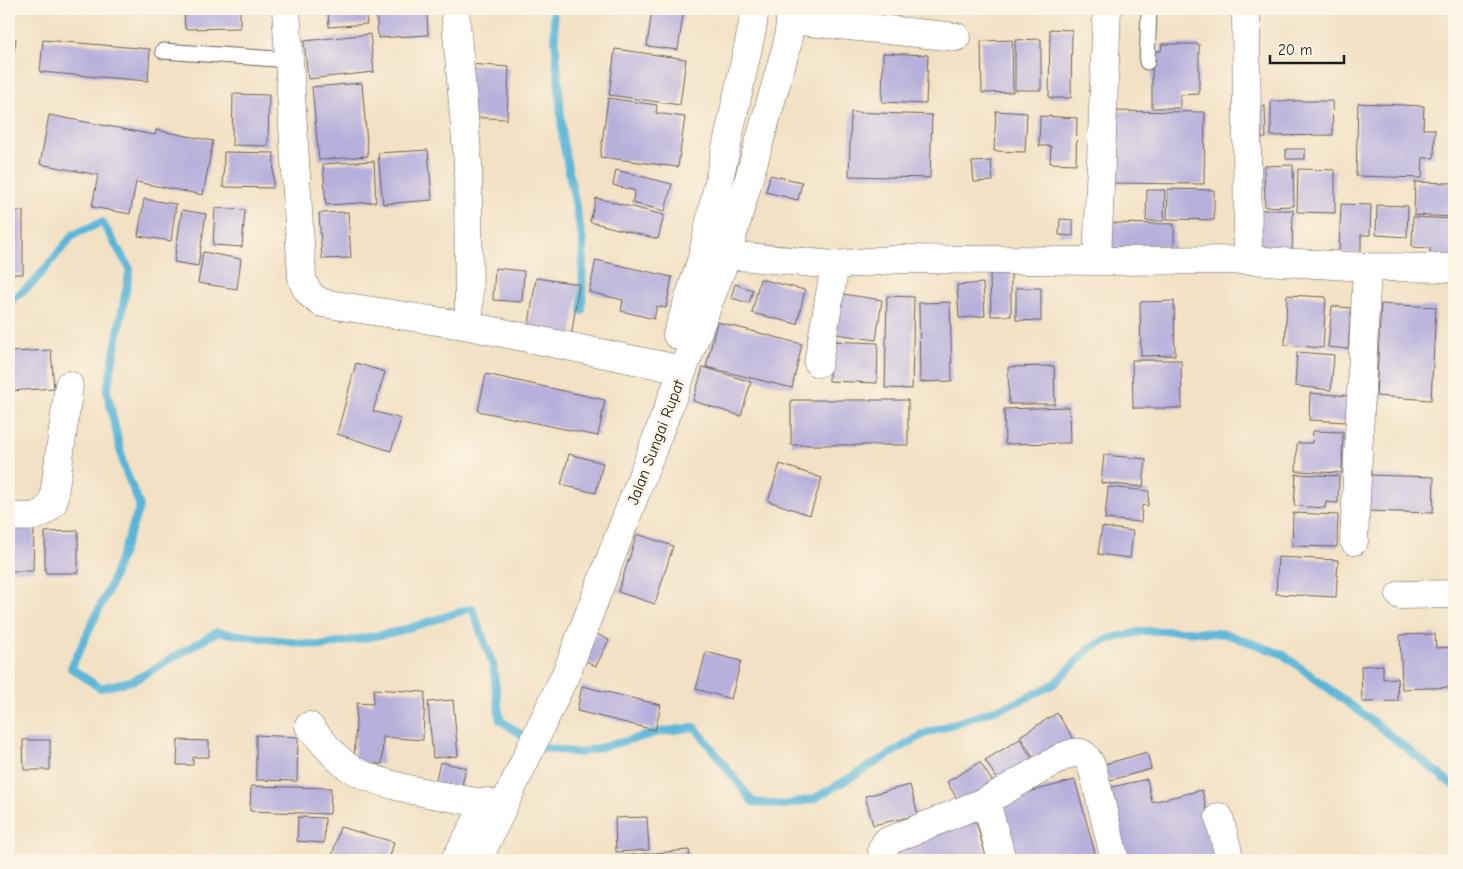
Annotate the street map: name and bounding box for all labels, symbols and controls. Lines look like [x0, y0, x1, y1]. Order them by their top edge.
scale bar [1270, 32, 1344, 64]
text: 20 m [1278, 41, 1312, 59]
street label: Jalan Sungai Rupat [624, 377, 688, 507]

